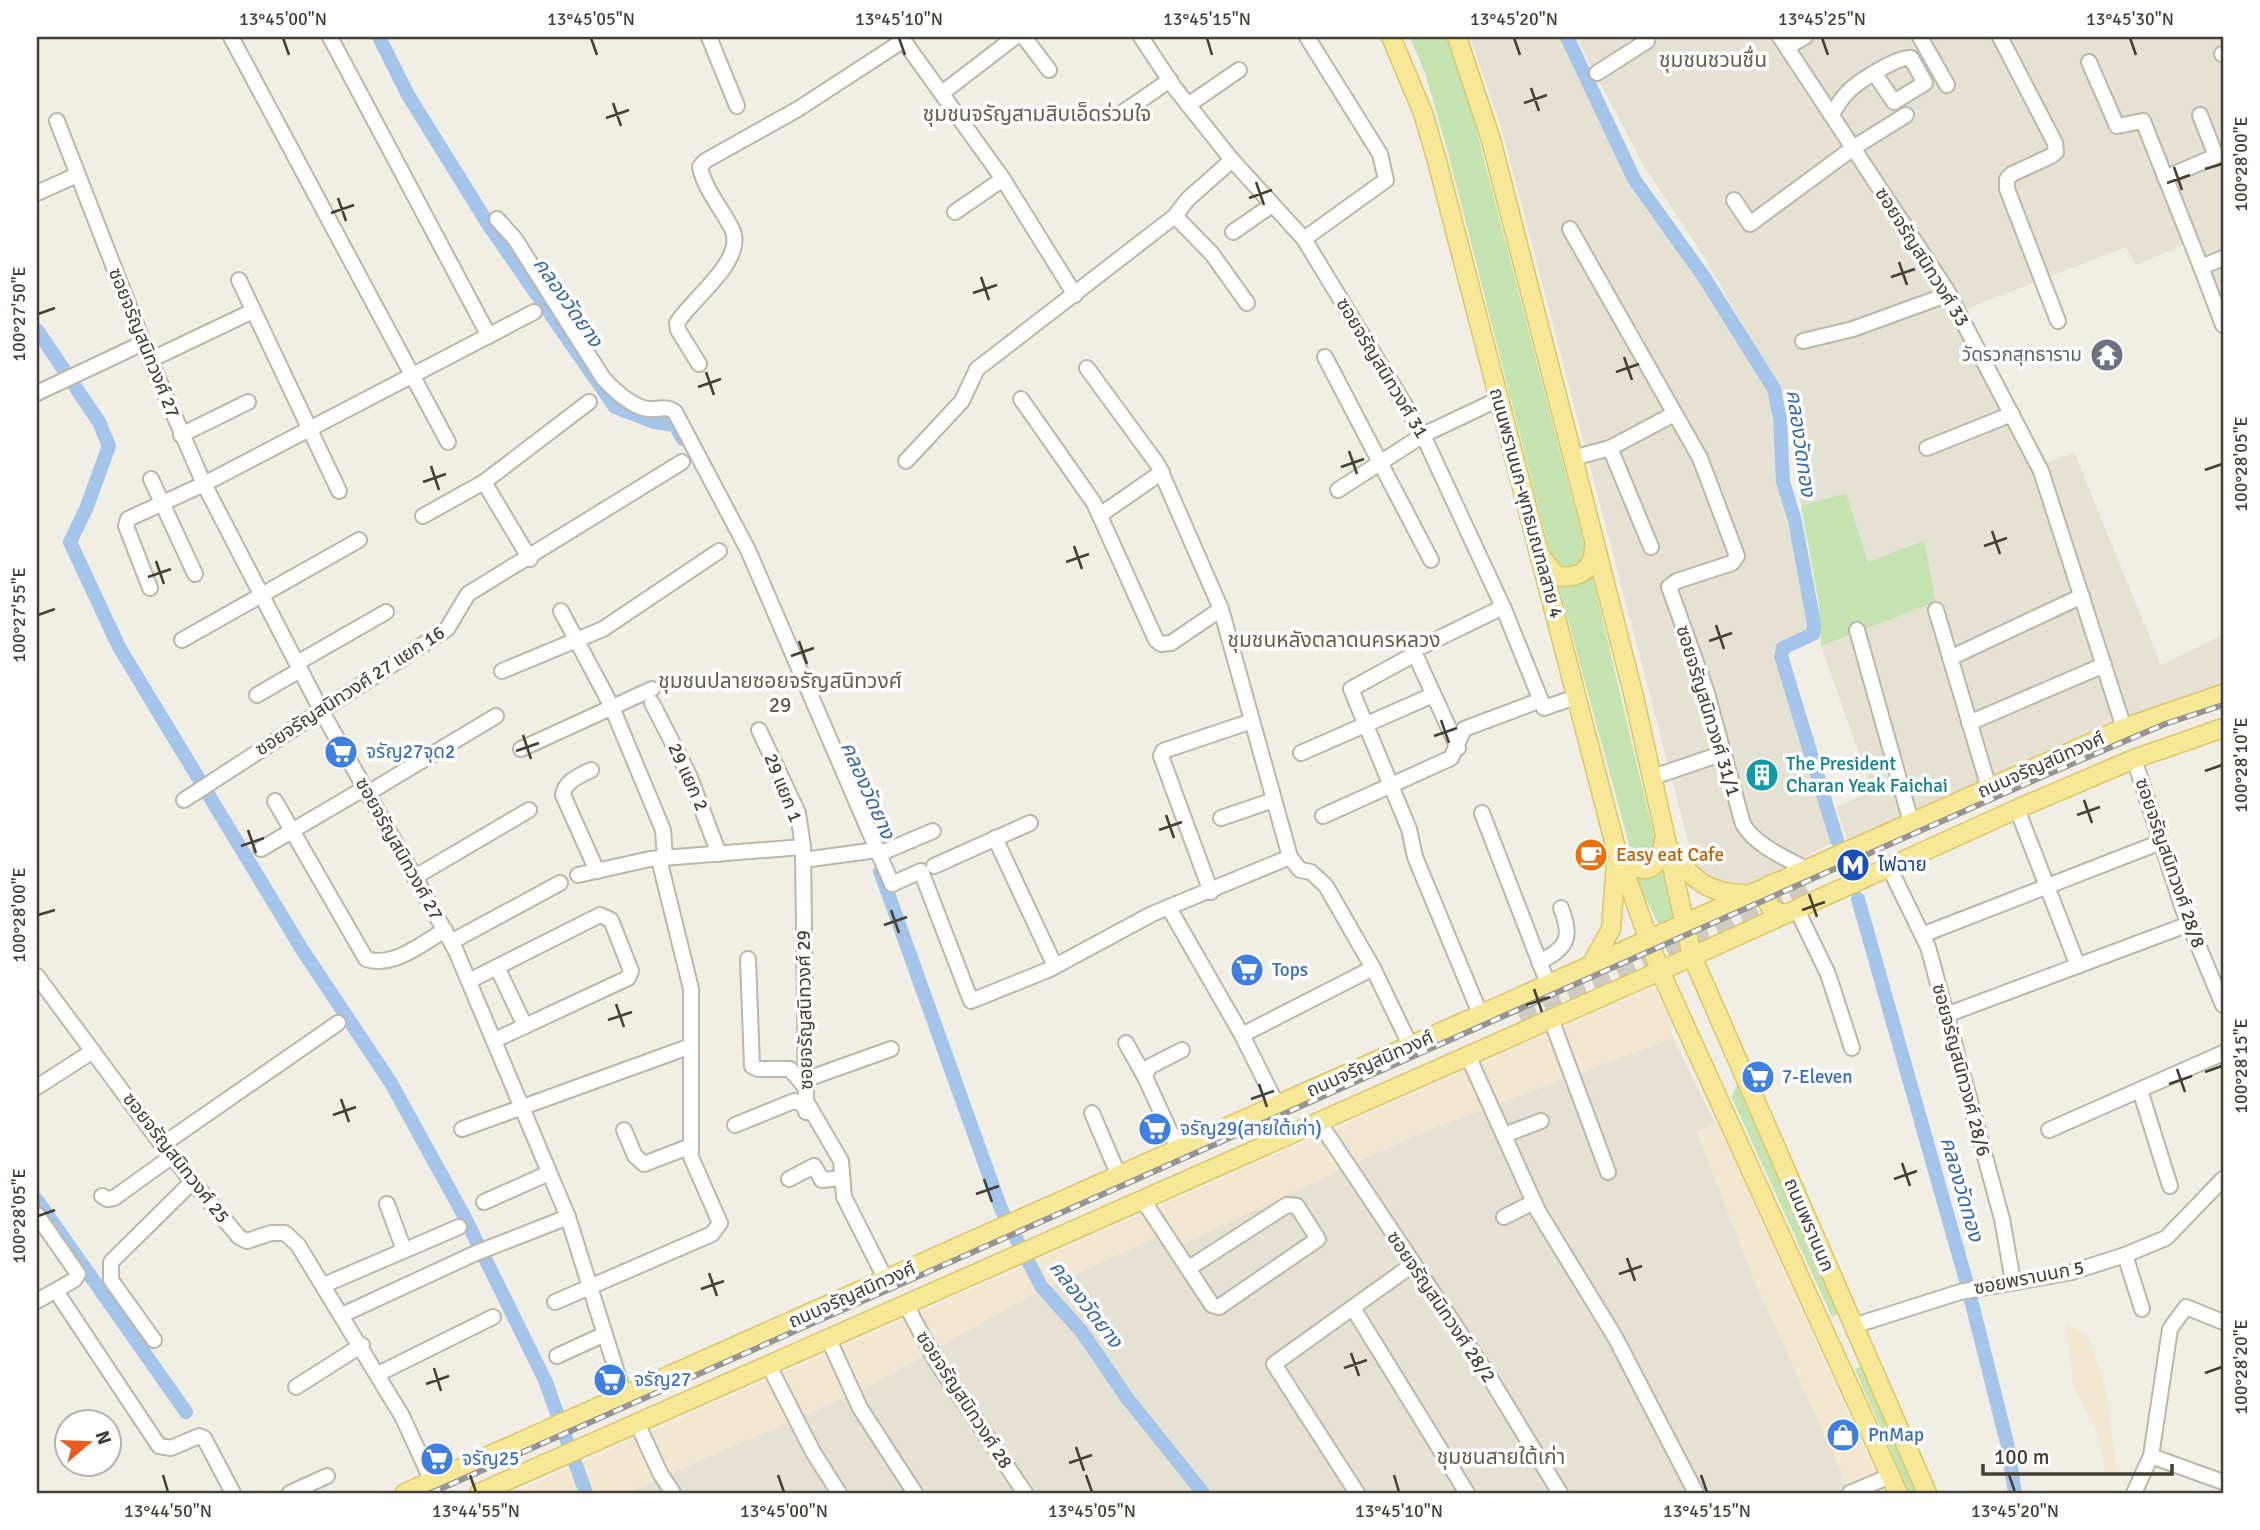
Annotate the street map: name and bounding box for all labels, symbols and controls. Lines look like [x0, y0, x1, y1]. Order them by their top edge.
text: 13°45'00"N [239, 8, 327, 30]
text: 13°45'05"N [547, 8, 635, 30]
text: 13°45'10"N [855, 8, 943, 30]
text: 13°45'15"N [1163, 8, 1251, 30]
text: 13°45'20"N [1470, 8, 1558, 30]
text: 13°45'25"N [1778, 8, 1866, 30]
text: 13°45'30"N [2086, 8, 2174, 30]
district label: ชุมชนชวนชื่น [1659, 45, 1767, 73]
district label: ชุมชนจรัญสามสิบเอ็ดร่วมใจ [923, 101, 1151, 127]
text: 100°28'00"E [2230, 116, 2252, 212]
street label: ซอยจรัญสนิทวงศ์ 33 [1870, 183, 1974, 331]
water label: คลองวัดยาง [528, 252, 609, 353]
street label: ซอยจรัญสนิทวงศ์ 27 [103, 264, 185, 422]
text: 100°27'50"E [8, 266, 30, 362]
street label: ซอยจรัญสนิทวงศ์ 31 [1331, 293, 1433, 443]
temple icon: วัดรวกสุทธาราม [2088, 336, 2126, 374]
place label: วัดรวกสุทธาราม [1962, 343, 2082, 367]
street label: ถนนพรานนก-พุทธมณฑลสาย 4 [1484, 385, 1568, 621]
water label: คลองวัดทอง [1781, 388, 1822, 500]
text: 100°28'05"E [2230, 416, 2252, 512]
text: 100°27'55"E [8, 567, 30, 663]
street label: ซอยจรัญสนิทวงศ์ 27 แยก 16 [251, 621, 449, 761]
street label: ซอยจรัญสนิทวงศ์ 31/1 [1671, 622, 1745, 800]
district label: ชุมชนหลังตลาดนครหลวง [1227, 627, 1441, 653]
district label: ชุมชนปลายซอยจรัญสนิทวงศ์ 29 [658, 668, 902, 718]
text: 100°28'10"E [2230, 717, 2252, 813]
street label: ถนนจรัญสนิทวงศ์ [1974, 726, 2108, 804]
supermarket icon: จรัญ27จุด2 [322, 733, 360, 771]
water label: คลองวัดยาง [835, 737, 902, 844]
street label: 29 แยก 2 [662, 739, 714, 815]
place label: จรัญ27จุด2 [366, 740, 455, 764]
street label: 29 แยก 1 [758, 750, 808, 826]
place label: The President Charan Yeak Faichai [1786, 752, 1948, 798]
building icon: The President Charan Yeak Faichai [1743, 756, 1781, 794]
street label: ซอยจรัญสนิทวงศ์ 27 [350, 773, 448, 925]
street label: ซอยจรัญสนิทวงศ์ 28/8 [2130, 775, 2210, 951]
cafe icon: Easy eat Cafe [1572, 836, 1610, 874]
place label: Easy eat Cafe [1616, 843, 1724, 867]
metro station icon: ไฟฉาย [1834, 846, 1872, 884]
place label: ไฟฉาย [1877, 853, 1927, 877]
text: 100°28'00"E [8, 867, 30, 963]
street label: ซอยจรัญสนิทวงศ์ 29 [792, 930, 818, 1090]
supermarket icon: Tops [1228, 951, 1266, 989]
place label: Tops [1272, 958, 1308, 982]
street label: ซอยจรัญสนิทวงศ์ 28/6 [1926, 981, 1996, 1159]
text: 100°28'15"E [2230, 1018, 2252, 1114]
street label: ถนนจรัญสนิทวงศ์ [1303, 1025, 1437, 1103]
supermarket icon: 7-Eleven [1739, 1058, 1777, 1096]
place label: 7-Eleven [1782, 1065, 1853, 1089]
street label: ซอยจรัญสนิทวงศ์ 25 [117, 1088, 235, 1228]
supermarket icon: จรัญ29(สายใต้เก่า) [1136, 1110, 1174, 1148]
place label: จรัญ29(สายใต้เก่า) [1180, 1117, 1322, 1141]
water label: คลองวัดทอง [1935, 1134, 1990, 1246]
text: 100°28'05"E [8, 1168, 30, 1264]
street label: ถนนพรานนก [1778, 1174, 1840, 1276]
street label: ซอยจรัญสนิทวงศ์ 28/2 [1381, 1227, 1501, 1387]
water label: คลองวัดยาง [1044, 1255, 1129, 1354]
street label: ถนนจรัญสนิทวงศ์ [785, 1256, 919, 1334]
street label: ซอยพรานนก 5 [1972, 1256, 2086, 1300]
text: 100°28'20"E [2230, 1319, 2252, 1415]
street label: ซอยจรัญสนิทวงศ์ 28 [910, 1327, 1018, 1473]
supermarket icon: จรัญ27 [591, 1361, 629, 1399]
place label: จรัญ27 [634, 1368, 691, 1392]
north arrow [52, 1408, 122, 1478]
shop icon: PnMap [1824, 1416, 1862, 1454]
place label: PnMap [1868, 1423, 1924, 1447]
text: N [90, 1428, 117, 1448]
scale bar [1983, 1432, 2172, 1476]
supermarket icon: จรัญ25 [418, 1440, 456, 1478]
district label: ชุมชนสายใต้เก่า [1437, 1444, 1565, 1470]
text: 100 m [1994, 1444, 2049, 1470]
place label: จรัญ25 [462, 1447, 519, 1471]
text: 13°44'50"N [124, 1500, 212, 1522]
text: 13°44'55"N [432, 1500, 520, 1522]
text: 13°45'00"N [740, 1500, 828, 1522]
text: 13°45'05"N [1048, 1500, 1136, 1522]
text: 13°45'10"N [1355, 1500, 1443, 1522]
text: 13°45'15"N [1663, 1500, 1751, 1522]
text: 13°45'20"N [1971, 1500, 2059, 1522]

